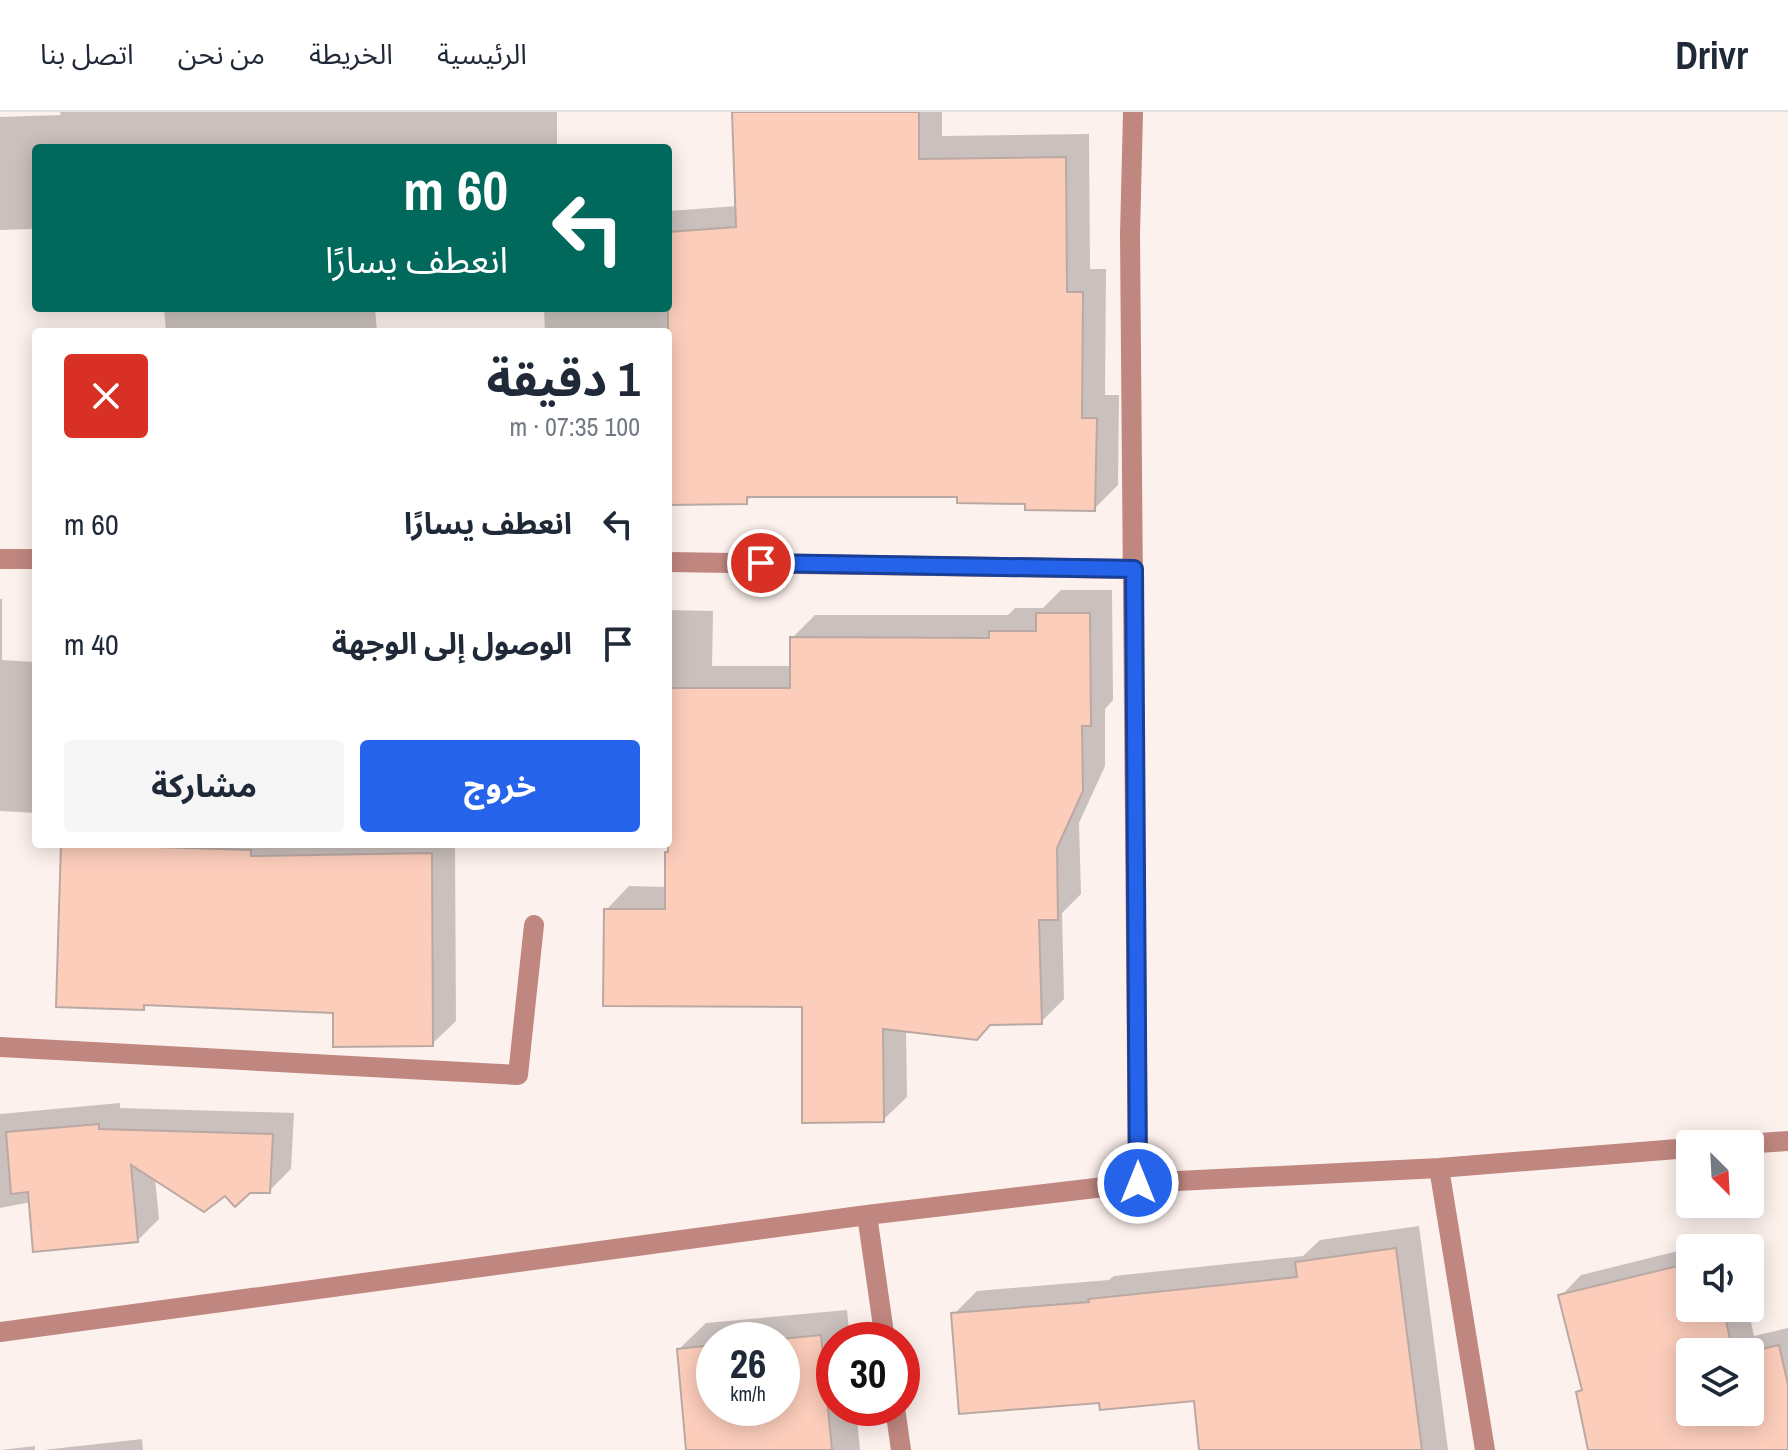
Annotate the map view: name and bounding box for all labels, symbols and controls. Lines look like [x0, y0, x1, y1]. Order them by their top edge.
text: Drivr [1675, 30, 1748, 81]
text: اتصل بنا [40, 35, 134, 73]
text: من نحن [178, 35, 265, 73]
text: الخريطة [309, 35, 393, 73]
text: الرئيسية [437, 35, 527, 73]
text: 60 m [403, 152, 508, 227]
icon: left [536, 176, 640, 280]
text: انعطف يسارًا [325, 236, 508, 284]
text: 1 دقيقة [486, 346, 640, 411]
button: close [64, 354, 148, 438]
text: 100 m · 07:35 [510, 409, 640, 444]
icon: left [596, 502, 640, 546]
text: انعطف يسارًا [404, 503, 572, 543]
text: 60 m [64, 504, 119, 544]
pin [727, 529, 795, 597]
icon: arrive [739, 541, 783, 585]
icon: arrive [596, 622, 640, 666]
text: الوصول إلى الوجهة [332, 623, 572, 663]
text: 40 m [64, 624, 119, 664]
button: مشاركة [64, 740, 344, 832]
button: خروج [360, 740, 640, 832]
north arrow [1676, 1130, 1764, 1218]
map controls [1676, 1130, 1764, 1426]
position arrow [1096, 1141, 1180, 1225]
button: sound [1676, 1234, 1764, 1322]
speed limit sign: 30 [816, 1322, 920, 1426]
text: 26 [730, 1337, 766, 1390]
button: layers [1676, 1338, 1764, 1426]
text: km/h [730, 1380, 766, 1407]

